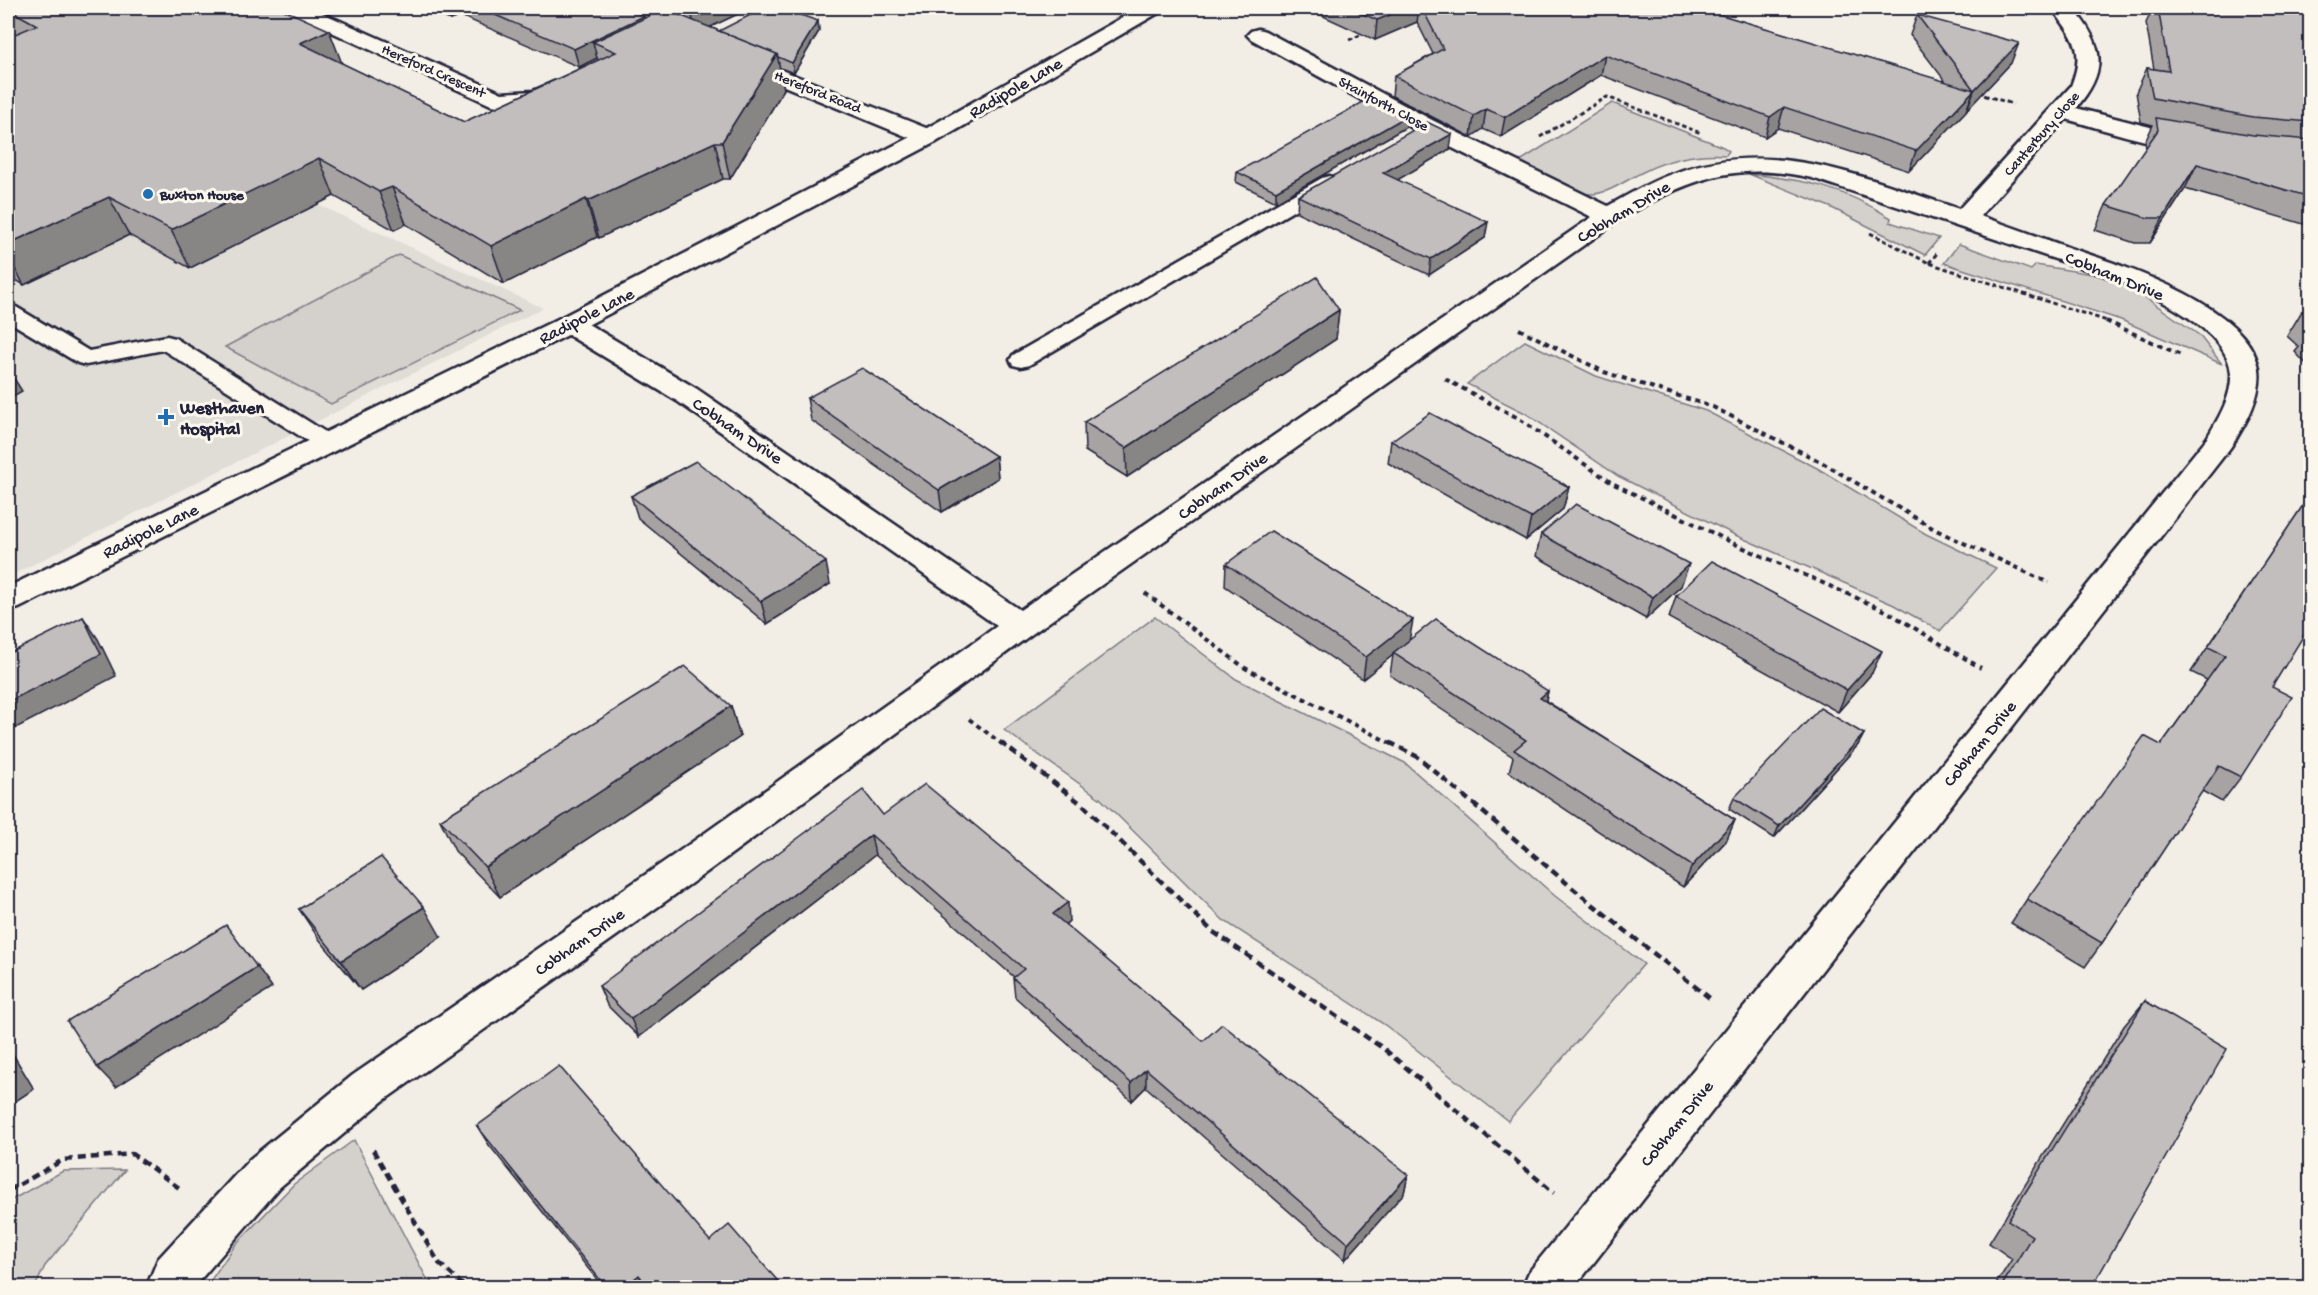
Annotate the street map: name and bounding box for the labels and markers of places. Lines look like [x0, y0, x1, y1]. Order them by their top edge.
marker: Buxton House [141, 187, 155, 201]
place label: Buxton House [159, 187, 245, 205]
place label: Westhaven Hospital [179, 399, 264, 441]
marker: Westhaven Hospital [157, 408, 175, 426]

